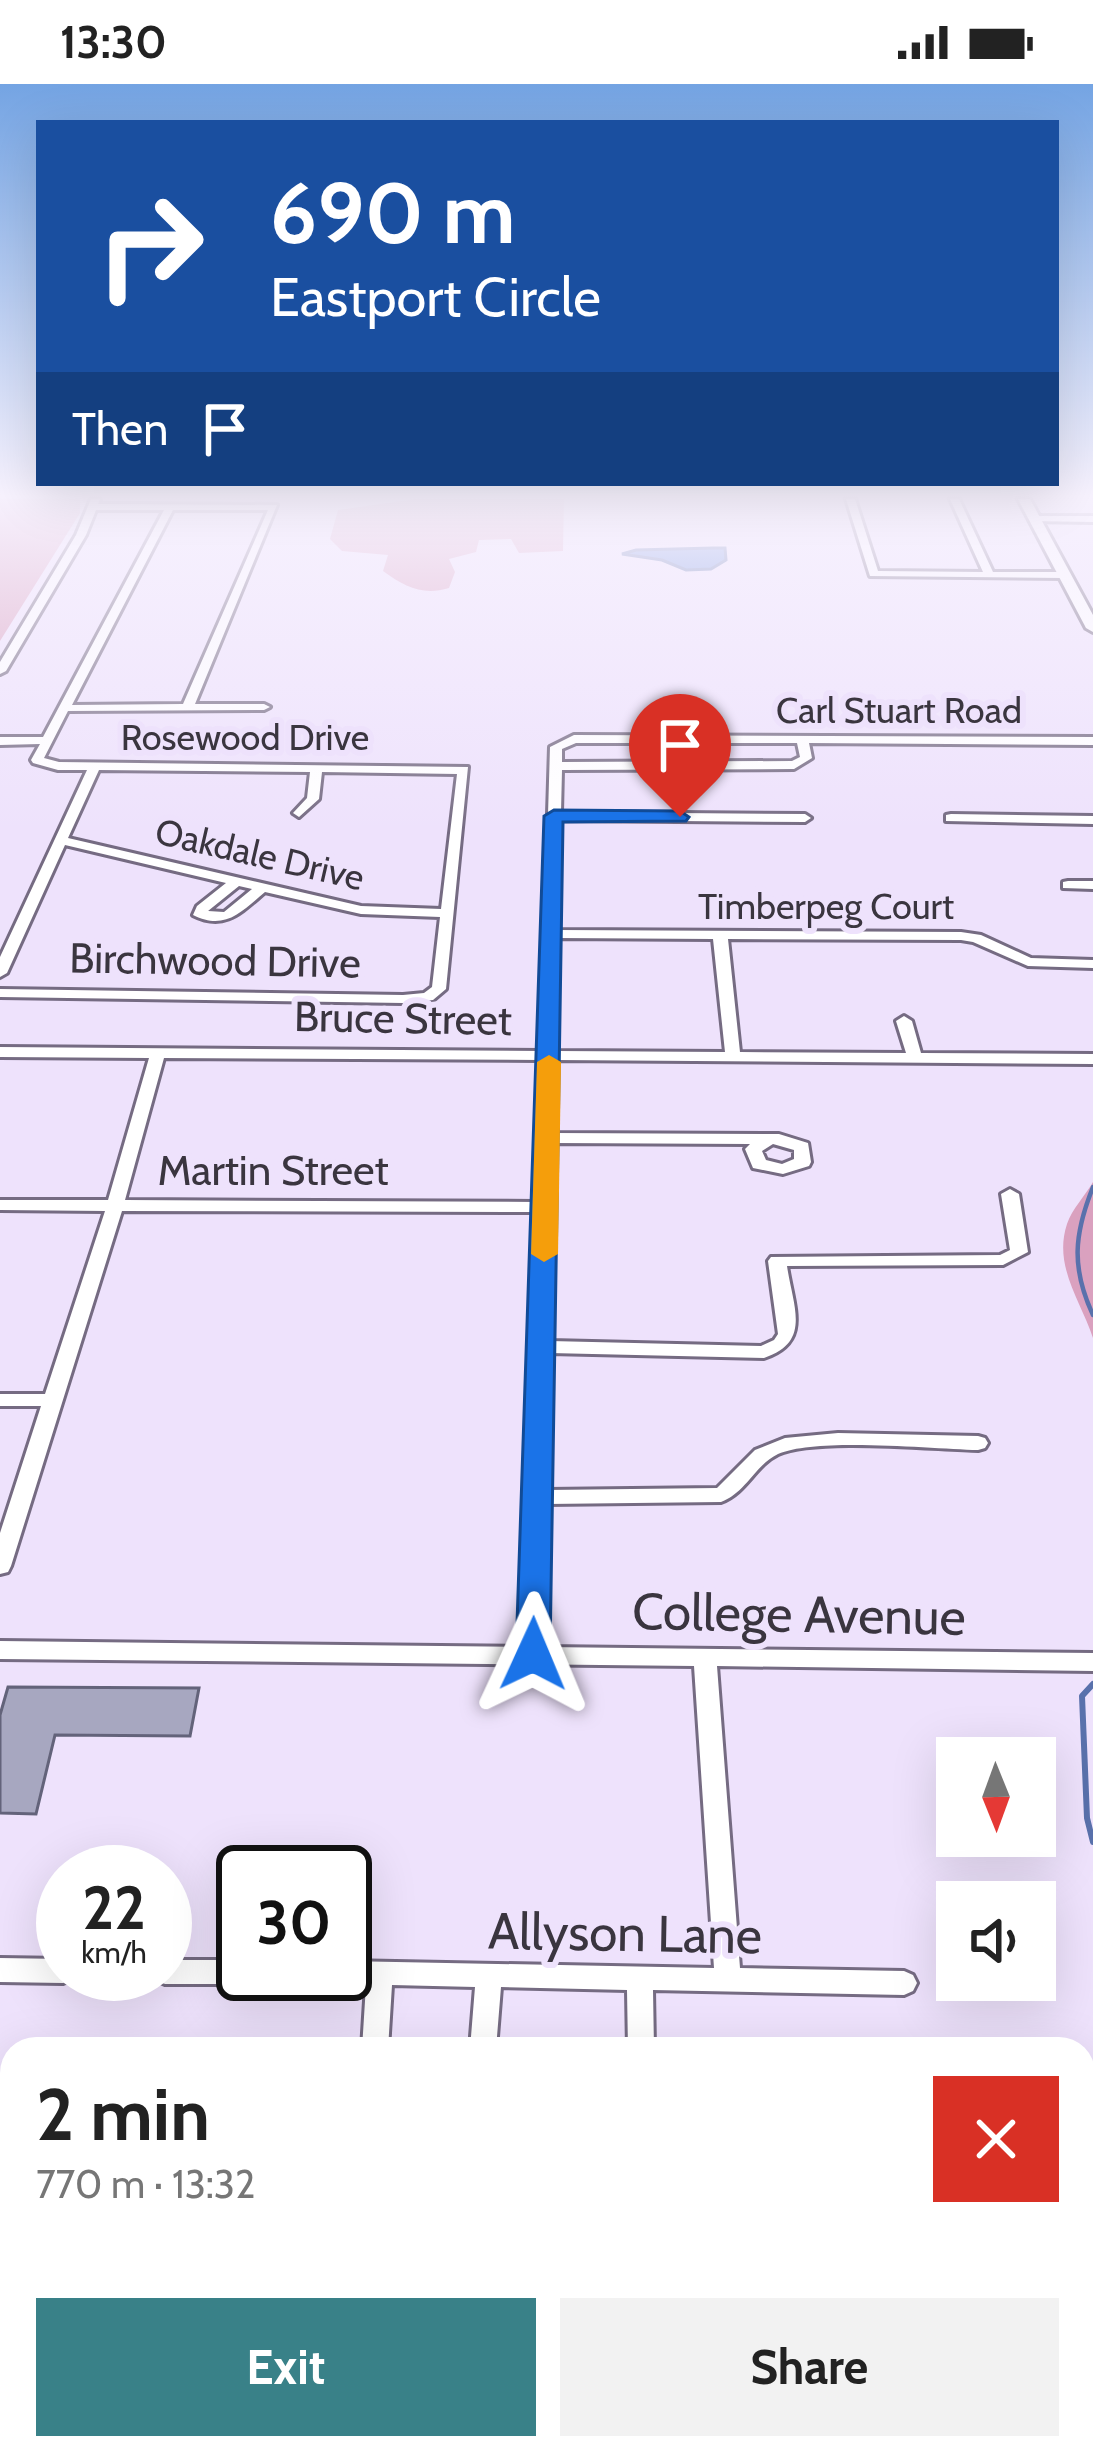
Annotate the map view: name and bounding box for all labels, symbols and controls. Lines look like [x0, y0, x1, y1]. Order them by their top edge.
text: 13:30 [60, 15, 167, 69]
text: 690 m [270, 162, 516, 264]
icon: right [72, 168, 228, 324]
text: Eastport Circle [270, 264, 601, 330]
icon: arrive [192, 396, 258, 462]
text: Then [72, 402, 168, 456]
street label: Carl Stuart Road [776, 688, 1022, 732]
pin [629, 694, 731, 817]
icon: arrive [647, 712, 713, 778]
street label: Rosewood Drive [121, 715, 369, 759]
street label: Oakdale Drive [151, 809, 369, 899]
street label: Timberpeg Court [698, 884, 954, 928]
street label: Birchwood Drive [69, 931, 361, 989]
street label: Bruce Street [294, 990, 512, 1046]
street label: Martin Street [157, 1144, 389, 1196]
street label: College Avenue [632, 1580, 966, 1648]
position arrow [470, 1591, 596, 1717]
north arrow [936, 1737, 1056, 1857]
map controls [936, 1737, 1056, 2001]
speed limit sign: 30 [216, 1845, 372, 2001]
text: 22 [82, 1871, 146, 1944]
button: sound [936, 1881, 1056, 2001]
street label: Allyson Lane [487, 1900, 763, 1966]
text: km/h [81, 1934, 147, 1971]
text: 2 min [36, 2071, 210, 2158]
button: close [933, 2076, 1059, 2202]
text: 770 m · 13:32 [36, 2160, 255, 2208]
button: Exit [36, 2298, 536, 2436]
button: Share [560, 2298, 1059, 2436]

